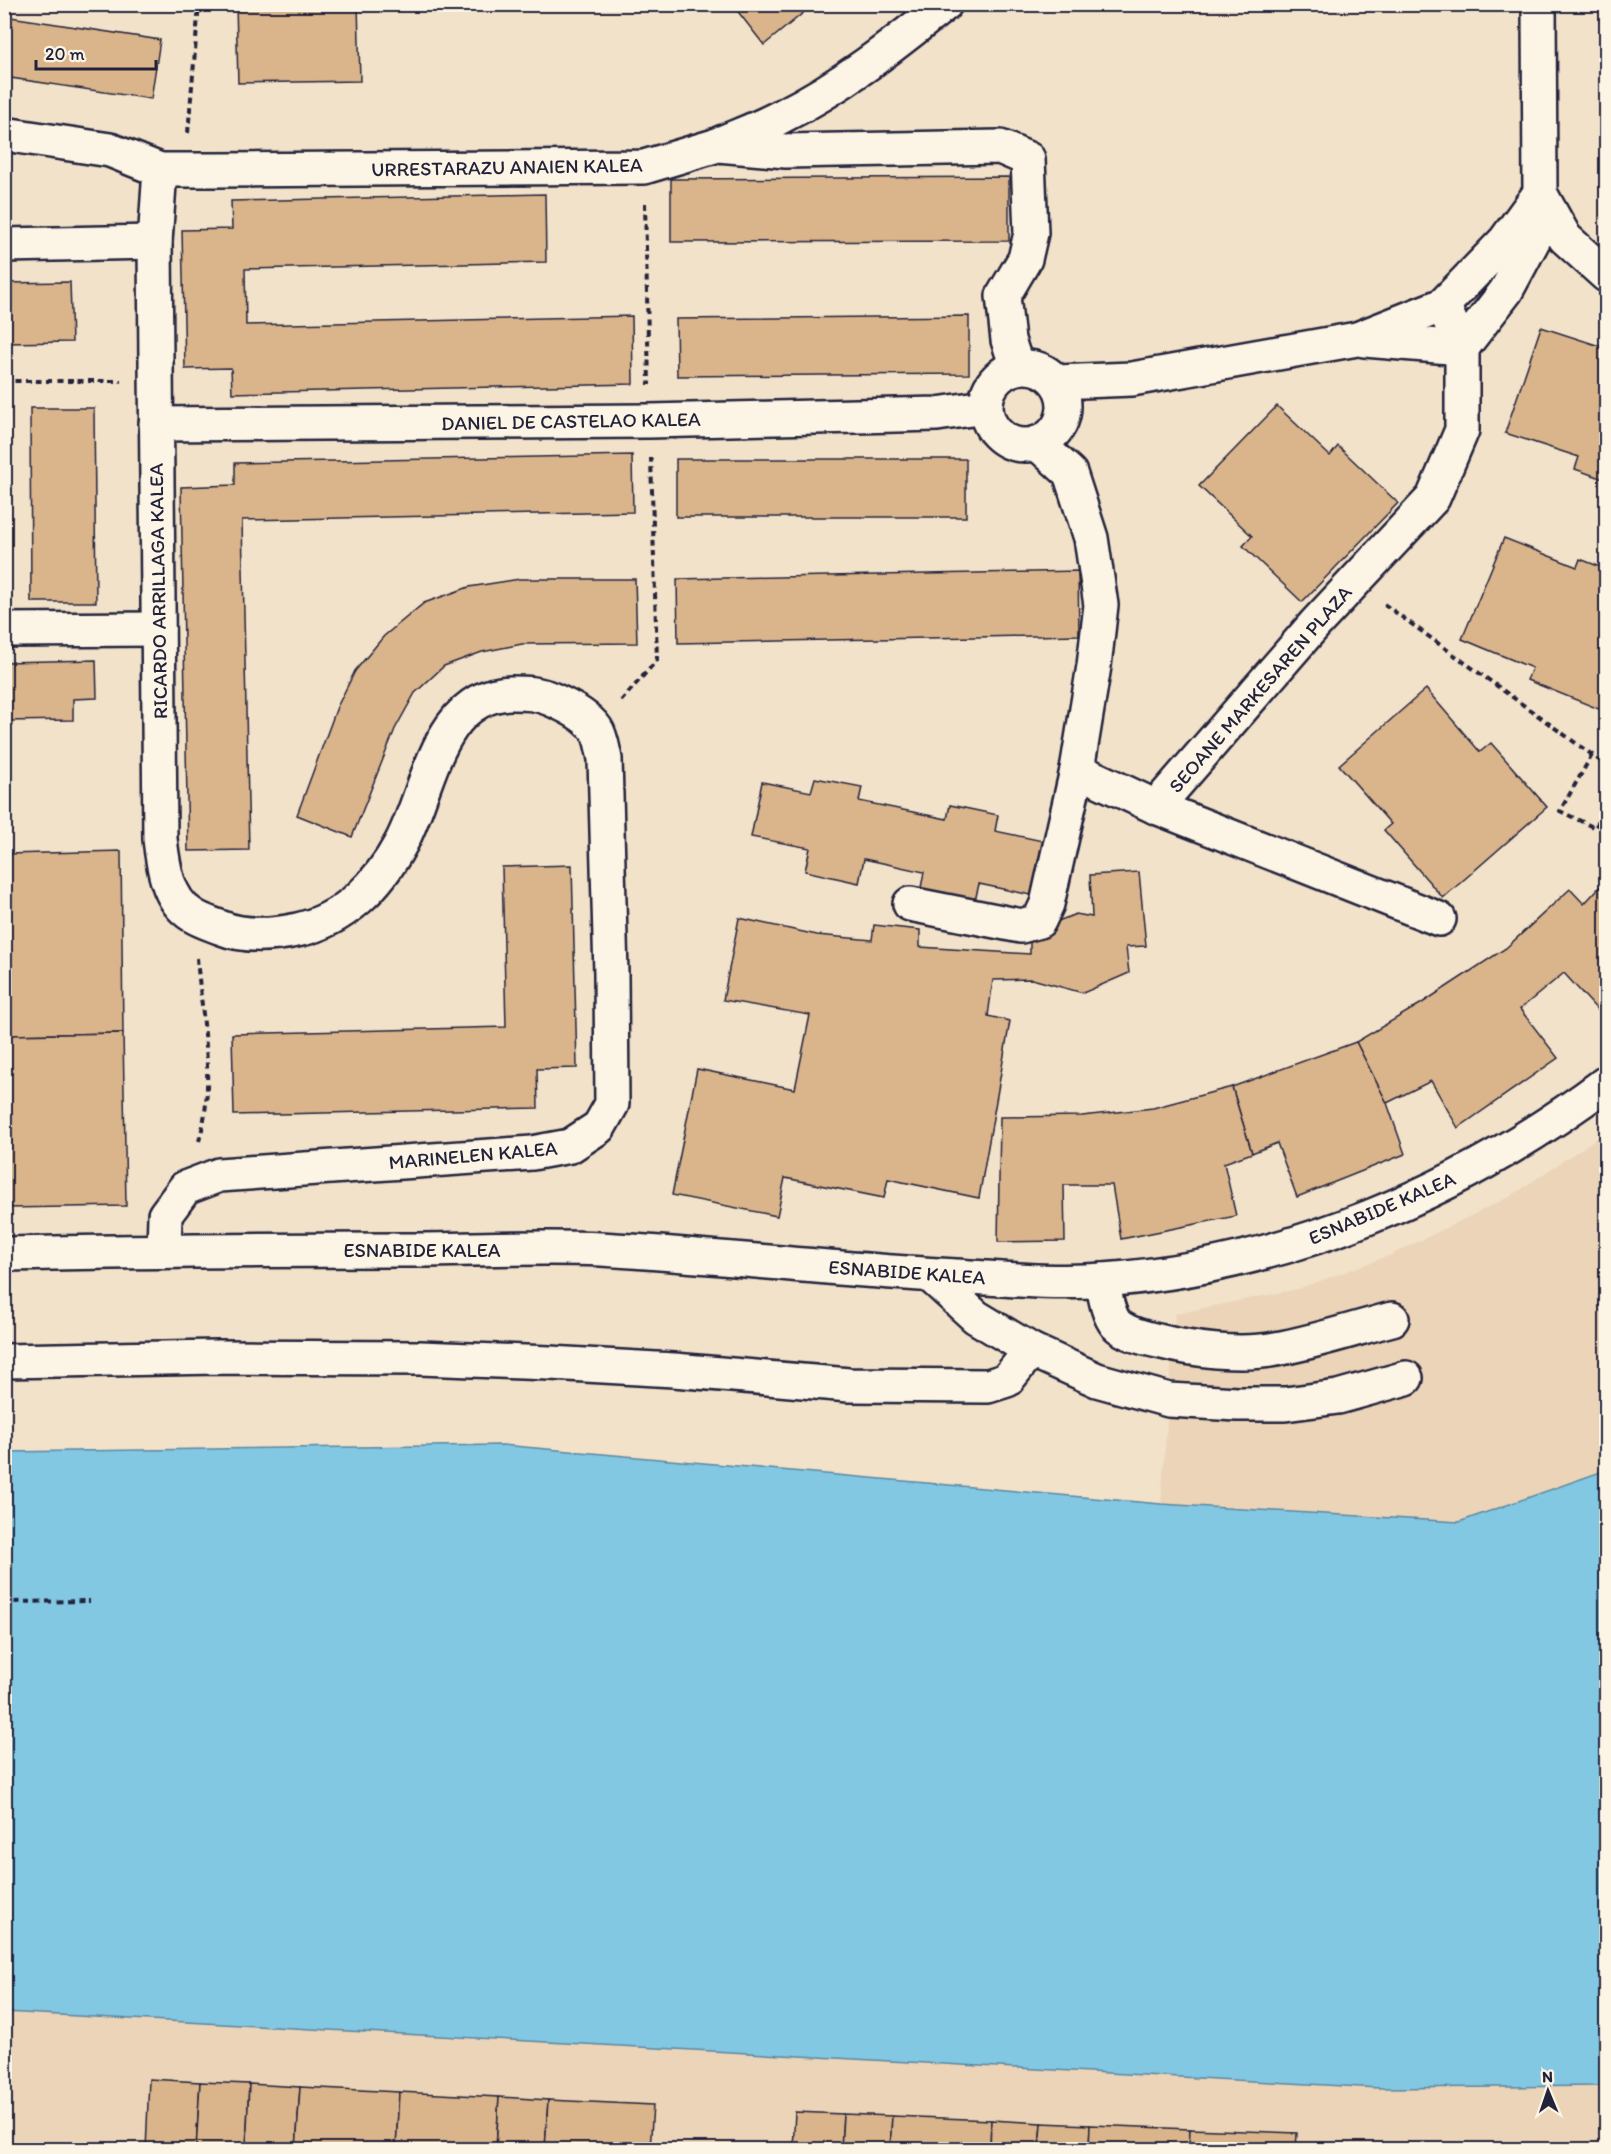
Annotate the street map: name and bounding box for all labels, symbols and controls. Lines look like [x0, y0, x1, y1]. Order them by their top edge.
scale bar [36, 33, 156, 71]
text: 20 m [45, 43, 85, 65]
street label: URRESTARAZU ANAIEN KALEA [371, 153, 643, 181]
street label: DANIEL DE CASTELAO KALEA [441, 407, 701, 435]
street label: RICARDO ARRILLAGA KALEA [144, 463, 172, 719]
street label: SEOANE MARKESAREN PLAZA [1163, 580, 1357, 798]
street label: MARINELEN KALEA [388, 1136, 559, 1174]
street label: ESNABIDE KALEA [1305, 1166, 1459, 1250]
street label: ESNABIDE KALEA [343, 1238, 501, 1262]
street label: ESNABIDE KALEA [828, 1255, 986, 1289]
north arrow [1518, 2061, 1578, 2121]
text: N [1542, 2067, 1553, 2086]

